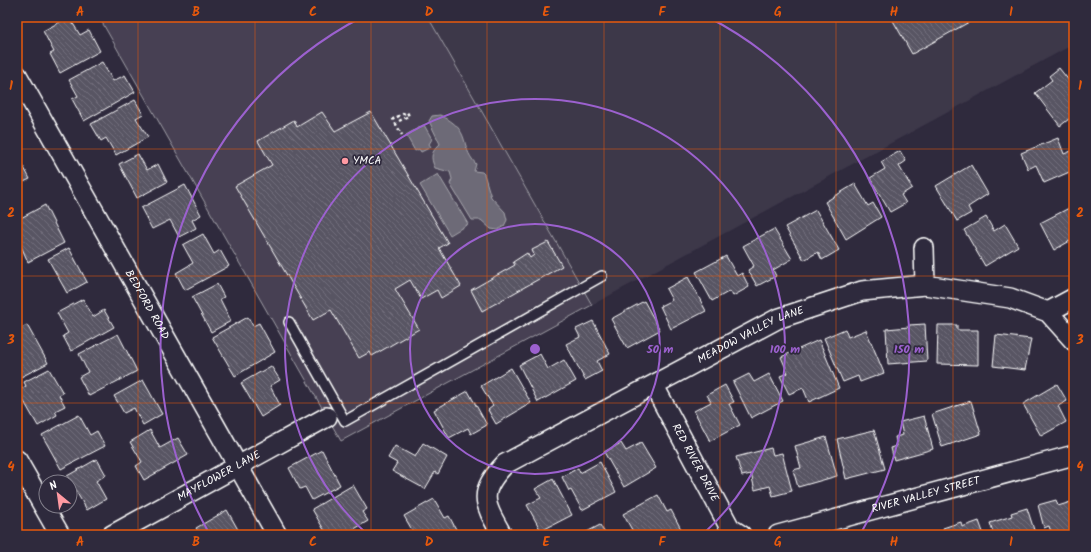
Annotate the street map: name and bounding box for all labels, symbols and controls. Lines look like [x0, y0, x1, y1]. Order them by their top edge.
text: A [76, 2, 84, 23]
text: B [192, 2, 200, 23]
text: C [309, 2, 317, 23]
text: D [425, 2, 434, 23]
text: E [542, 2, 550, 23]
text: F [658, 2, 666, 23]
text: G [774, 2, 782, 23]
text: H [890, 2, 899, 23]
text: I [1009, 2, 1013, 23]
text: 1 [9, 76, 13, 97]
text: 1 [1078, 76, 1082, 97]
place label: YMCA [353, 152, 382, 170]
marker: YMCA [340, 156, 350, 166]
text: 2 [7, 203, 15, 224]
text: 2 [1076, 203, 1084, 224]
street label: BEDFORD ROAD [120, 266, 174, 343]
street label: MEADOW VALLEY LANE [694, 302, 807, 369]
text: 3 [6, 330, 15, 351]
text: 3 [1075, 330, 1084, 351]
text: 50 m [646, 340, 674, 359]
text: 100 m [770, 340, 800, 359]
text: 150 m [894, 340, 924, 359]
centre of rings [528, 342, 542, 356]
street label: RED RIVER DRIVE [667, 420, 724, 506]
street label: MAYFLOWER LANE [174, 446, 264, 507]
text: 4 [7, 457, 15, 478]
text: 4 [1076, 457, 1084, 478]
street label: RIVER VALLEY STREET [869, 472, 983, 518]
north arrow [38, 474, 78, 514]
text: N [46, 477, 61, 496]
text: A [76, 532, 84, 552]
text: B [192, 532, 200, 552]
text: C [309, 532, 317, 552]
text: D [425, 532, 434, 552]
text: E [542, 532, 550, 552]
text: F [658, 532, 666, 552]
text: G [774, 532, 782, 552]
text: H [890, 532, 899, 552]
text: I [1009, 532, 1013, 552]

